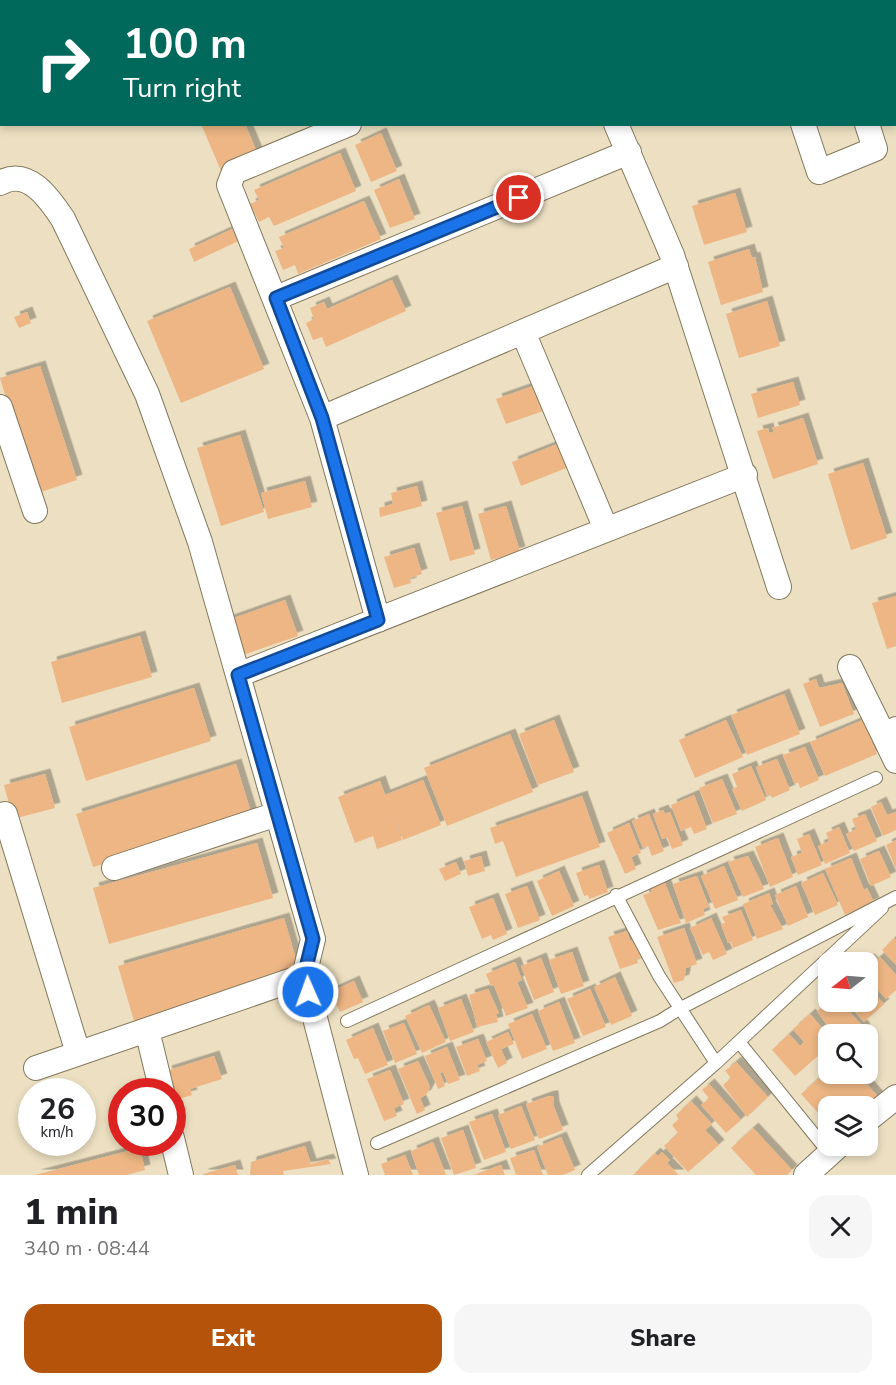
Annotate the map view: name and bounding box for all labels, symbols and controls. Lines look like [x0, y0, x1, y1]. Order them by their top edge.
text: 100 m [123, 16, 247, 73]
icon: right [24, 24, 102, 102]
text: Turn right [123, 70, 241, 107]
pin [493, 172, 544, 223]
icon: arrive [502, 181, 535, 214]
north arrow [818, 952, 878, 1012]
map controls [818, 952, 878, 1156]
position arrow [276, 960, 340, 1024]
button: search [818, 1024, 878, 1084]
speed limit sign: 30 [108, 1078, 186, 1156]
text: 26 [39, 1089, 75, 1130]
button: layers [818, 1096, 878, 1156]
text: km/h [40, 1122, 74, 1142]
text: 1 min [24, 1188, 119, 1237]
button: close [809, 1195, 872, 1258]
text: 340 m · 08:44 [24, 1235, 150, 1262]
button: Exit [24, 1304, 442, 1373]
button: Share [454, 1304, 872, 1373]

